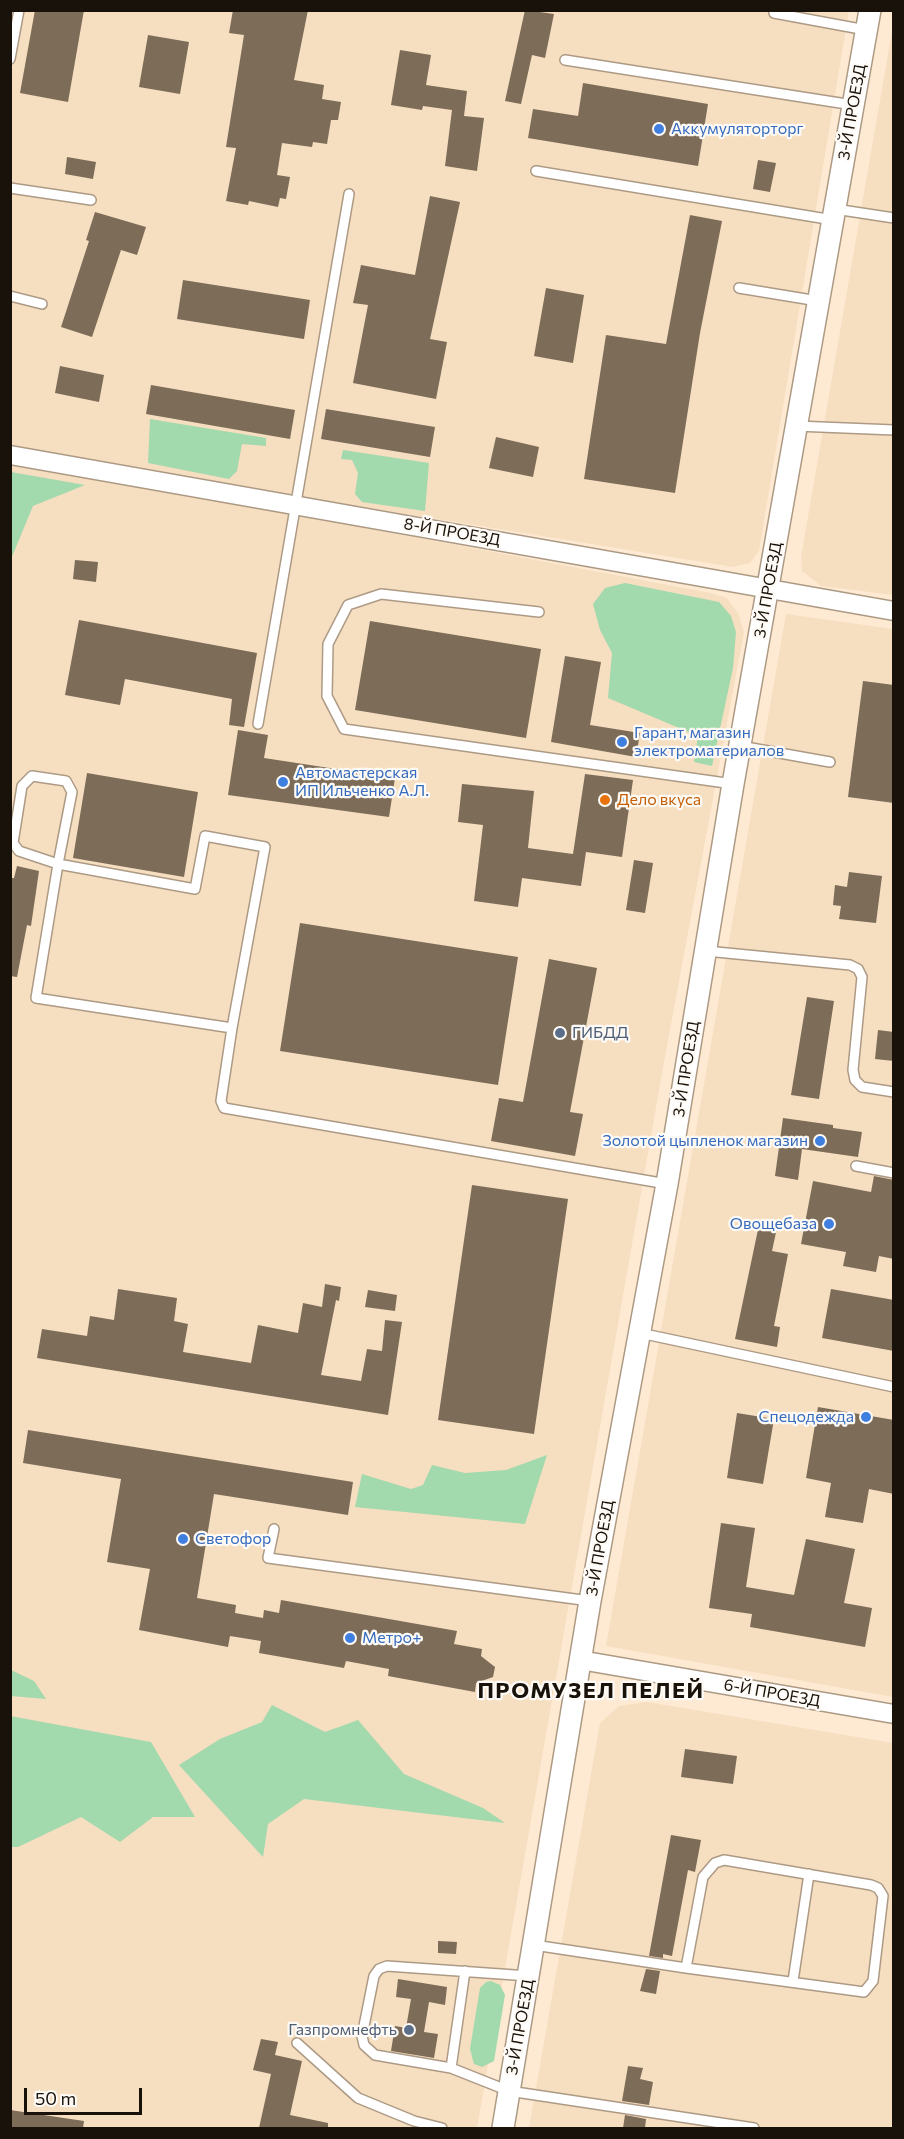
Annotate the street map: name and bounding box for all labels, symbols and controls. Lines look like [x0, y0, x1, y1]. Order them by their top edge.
street label: 3-Й ПРОЕЗД [834, 62, 870, 162]
place label: Аккумуляторторг [671, 119, 804, 139]
marker: Аккумуляторторг [652, 122, 666, 136]
street label: 8-Й ПРОЕЗД [402, 514, 502, 550]
street label: 3-Й ПРОЕЗД [750, 540, 786, 640]
place label: Гарант, магазин электроматериалов [634, 723, 784, 761]
marker: Гарант, магазин электроматериалов [615, 735, 629, 749]
place label: Автомастерская ИП Ильченко А.Л. [295, 763, 429, 801]
marker: Автомастерская ИП Ильченко А.Л. [276, 775, 290, 789]
place label: Дело вкуса [617, 790, 701, 810]
marker: Дело вкуса [598, 793, 612, 807]
street label: 3-Й ПРОЕЗД [669, 1019, 703, 1119]
place label: ГИБДД [572, 1023, 629, 1043]
marker: ГИБДД [553, 1026, 567, 1040]
place label: Золотой цыпленок магазин [602, 1131, 808, 1151]
marker: Золотой цыпленок магазин [813, 1134, 827, 1148]
place label: Овощебаза [730, 1214, 817, 1234]
marker: Овощебаза [822, 1217, 836, 1231]
place label: Спецодежда [759, 1407, 854, 1427]
marker: Спецодежда [859, 1410, 873, 1424]
street label: 3-Й ПРОЕЗД [582, 1498, 618, 1598]
place label: Светофор [195, 1529, 271, 1549]
marker: Светофор [176, 1532, 190, 1546]
place label: Метро+ [362, 1628, 422, 1648]
marker: Метро+ [343, 1631, 357, 1645]
street label: 6-Й ПРОЕЗД [722, 1675, 822, 1711]
district label: ПРОМУЗЕЛ ПЕЛЕЙ [477, 1678, 705, 1704]
street label: 3-Й ПРОЕЗД [502, 1977, 538, 2077]
place label: Газпромнефть [288, 2020, 397, 2040]
marker: Газпромнефть [402, 2023, 416, 2037]
scale bar [27, 2076, 146, 2114]
text: 50 m [35, 2087, 76, 2109]

